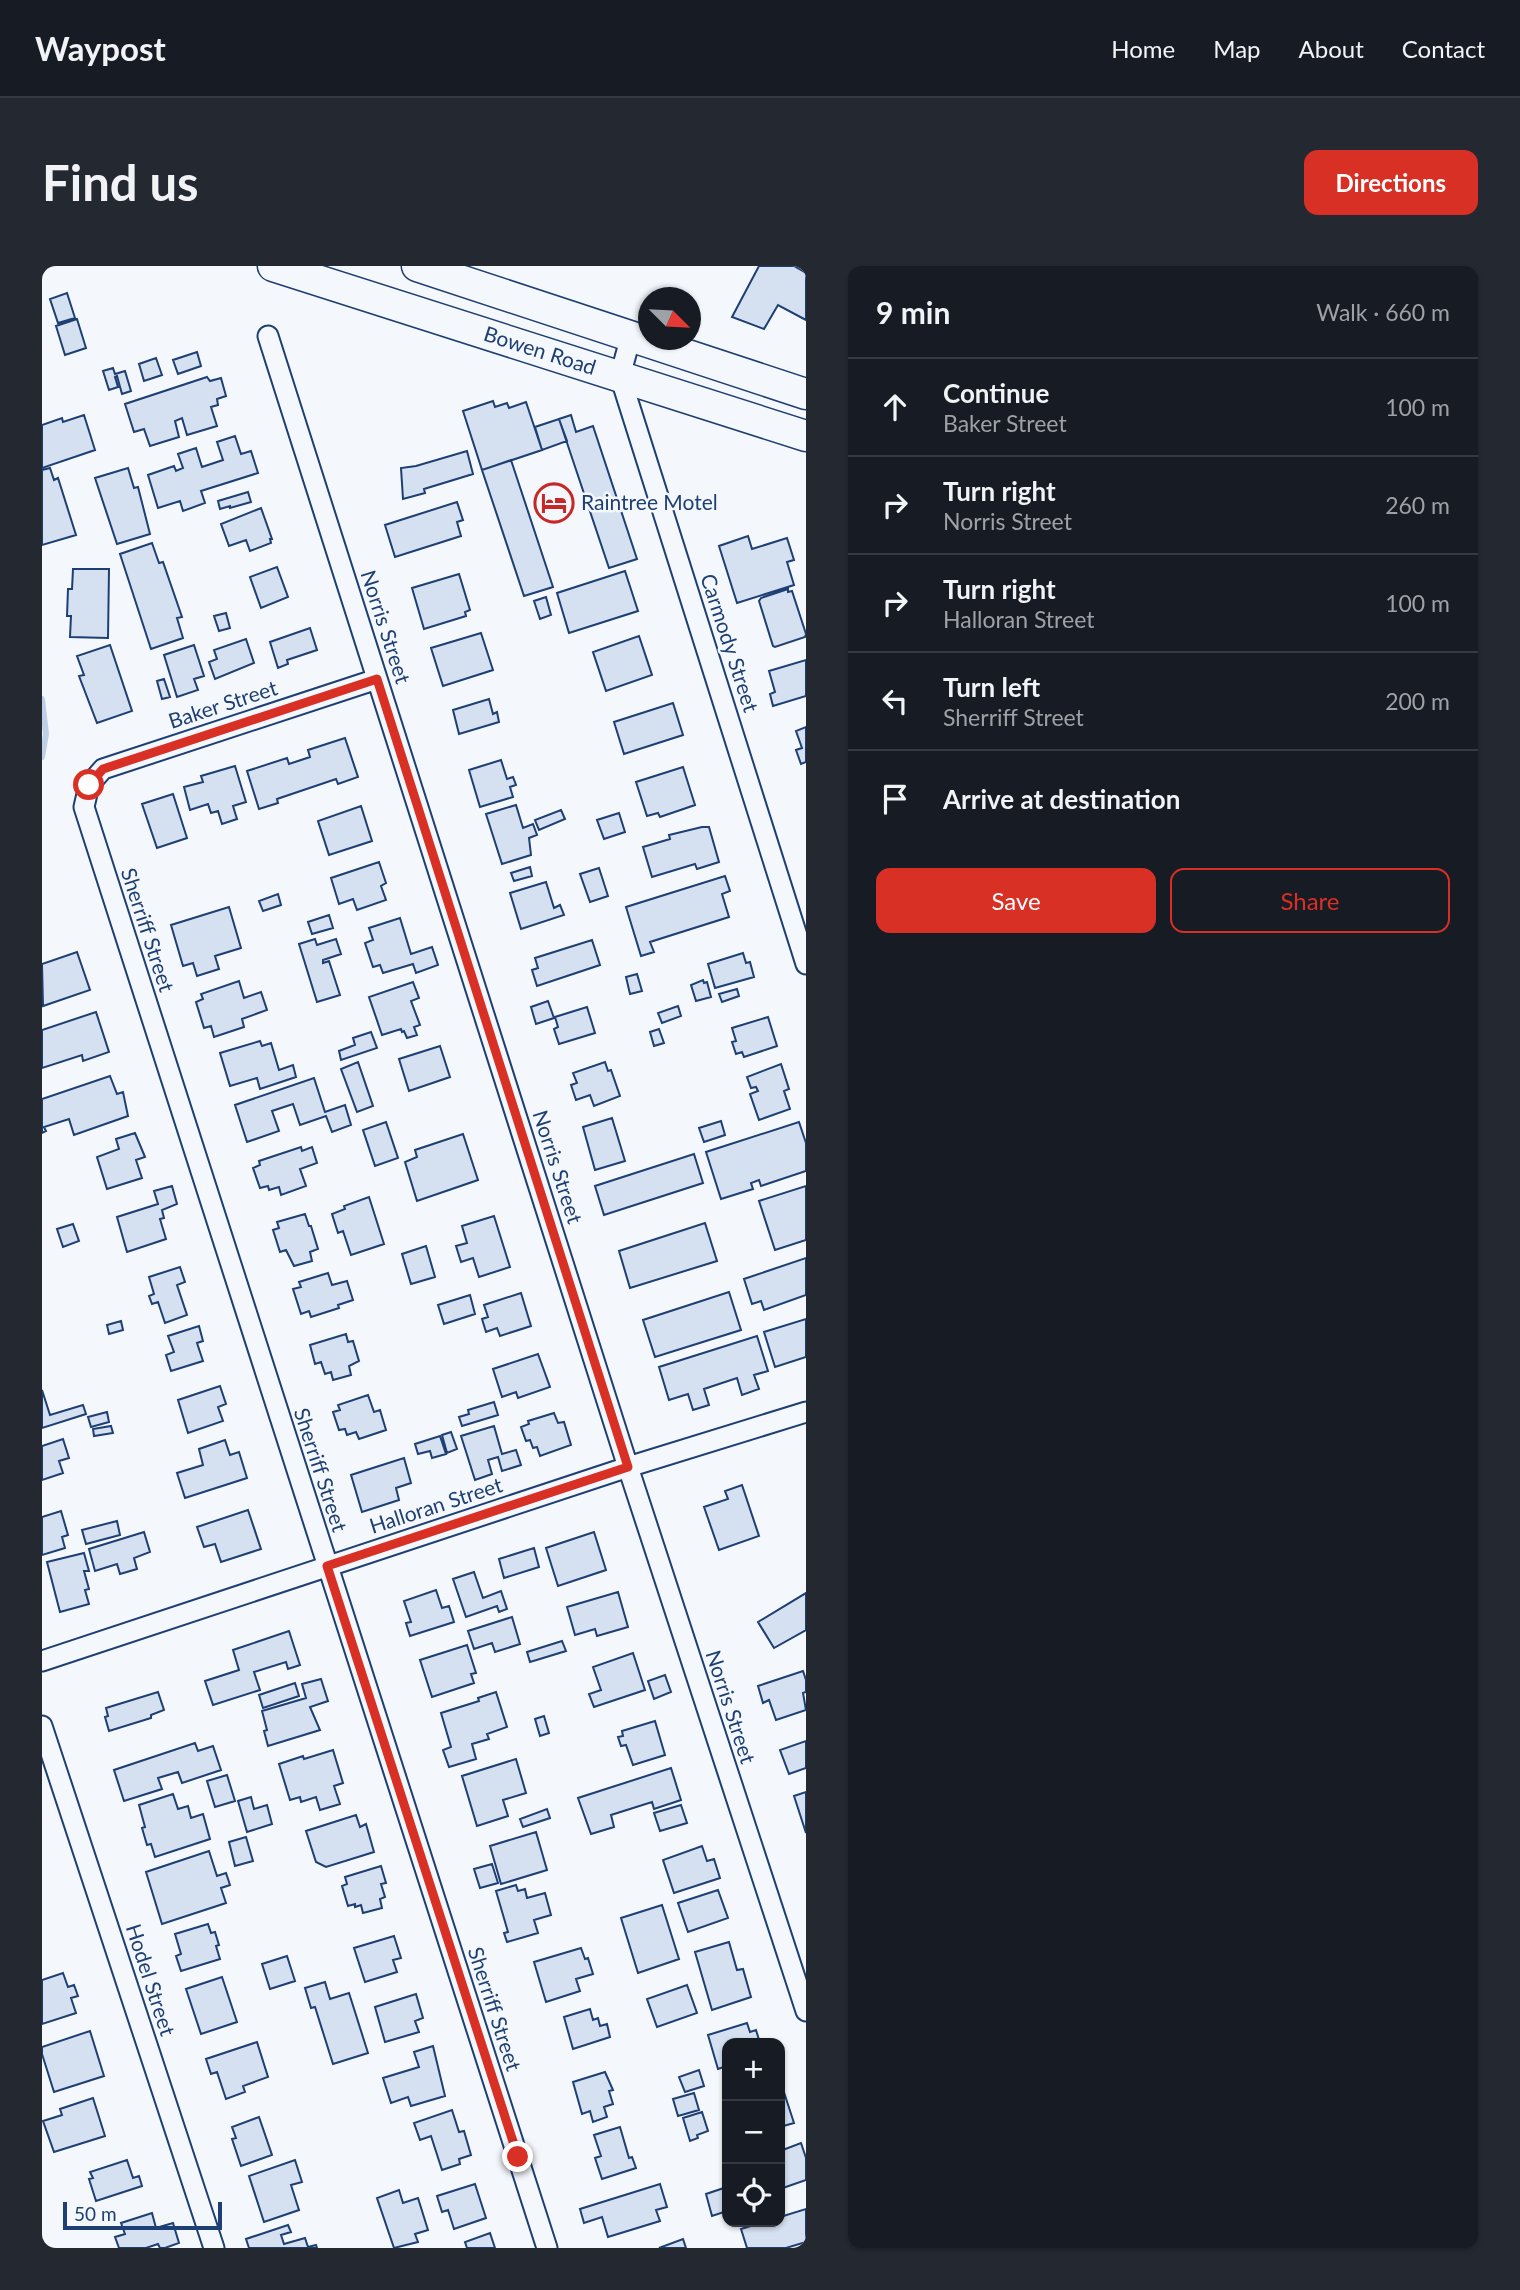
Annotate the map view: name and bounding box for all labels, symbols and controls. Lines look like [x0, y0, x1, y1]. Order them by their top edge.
text: Waypost [35, 28, 166, 68]
text: Home [1111, 34, 1175, 63]
text: Map [1213, 34, 1261, 63]
text: About [1299, 34, 1364, 63]
text: Contact [1402, 34, 1485, 63]
button: Directions [1304, 150, 1478, 215]
text: Find us [42, 153, 199, 211]
north arrow [638, 287, 701, 350]
text: 9 min [876, 294, 950, 330]
text: Walk · 660 m [1316, 298, 1450, 326]
street label: Bowen Road [481, 320, 599, 379]
text: Continue [943, 377, 1049, 409]
icon: ahead [876, 388, 914, 426]
text: 100 m [1385, 393, 1450, 421]
text: Baker Street [943, 409, 1067, 437]
text: Turn right [943, 475, 1056, 507]
hotel icon: Raintree Motel [533, 482, 575, 524]
icon: right [876, 486, 914, 524]
place label: Raintree Motel [581, 489, 718, 514]
text: 260 m [1385, 491, 1450, 519]
text: Norris Street [943, 507, 1072, 535]
street label: Norris Street [356, 567, 417, 687]
street label: Carmody Street [696, 570, 765, 715]
text: Turn right [943, 573, 1056, 605]
icon: right [876, 584, 914, 622]
text: 100 m [1385, 589, 1450, 617]
text: Halloran Street [943, 605, 1094, 633]
text: Turn left [943, 671, 1040, 703]
street label: Baker Street [165, 674, 281, 733]
icon: left [876, 682, 914, 720]
text: 200 m [1385, 687, 1450, 715]
text: Sherriff Street [943, 703, 1084, 731]
route start [73, 769, 104, 800]
icon: arrive [876, 780, 914, 818]
text: Arrive at destination [943, 783, 1180, 815]
street label: Sherriff Street [117, 865, 180, 995]
button: Save [876, 868, 1156, 933]
button: Share [1170, 868, 1450, 933]
street label: Norris Street [528, 1107, 589, 1227]
street label: Sherriff Street [290, 1405, 353, 1535]
street label: Halloran Street [366, 1471, 506, 1538]
street label: Norris Street [701, 1647, 762, 1767]
street label: Hodel Street [122, 1920, 181, 2039]
street label: Sherriff Street [464, 1944, 527, 2074]
map controls [722, 2038, 785, 2227]
button: + [722, 2038, 785, 2101]
button: − [722, 2101, 785, 2164]
route end [502, 2141, 533, 2172]
button: locate [722, 2164, 785, 2227]
scale bar [63, 2199, 222, 2231]
text: 50 m [74, 2202, 117, 2225]

